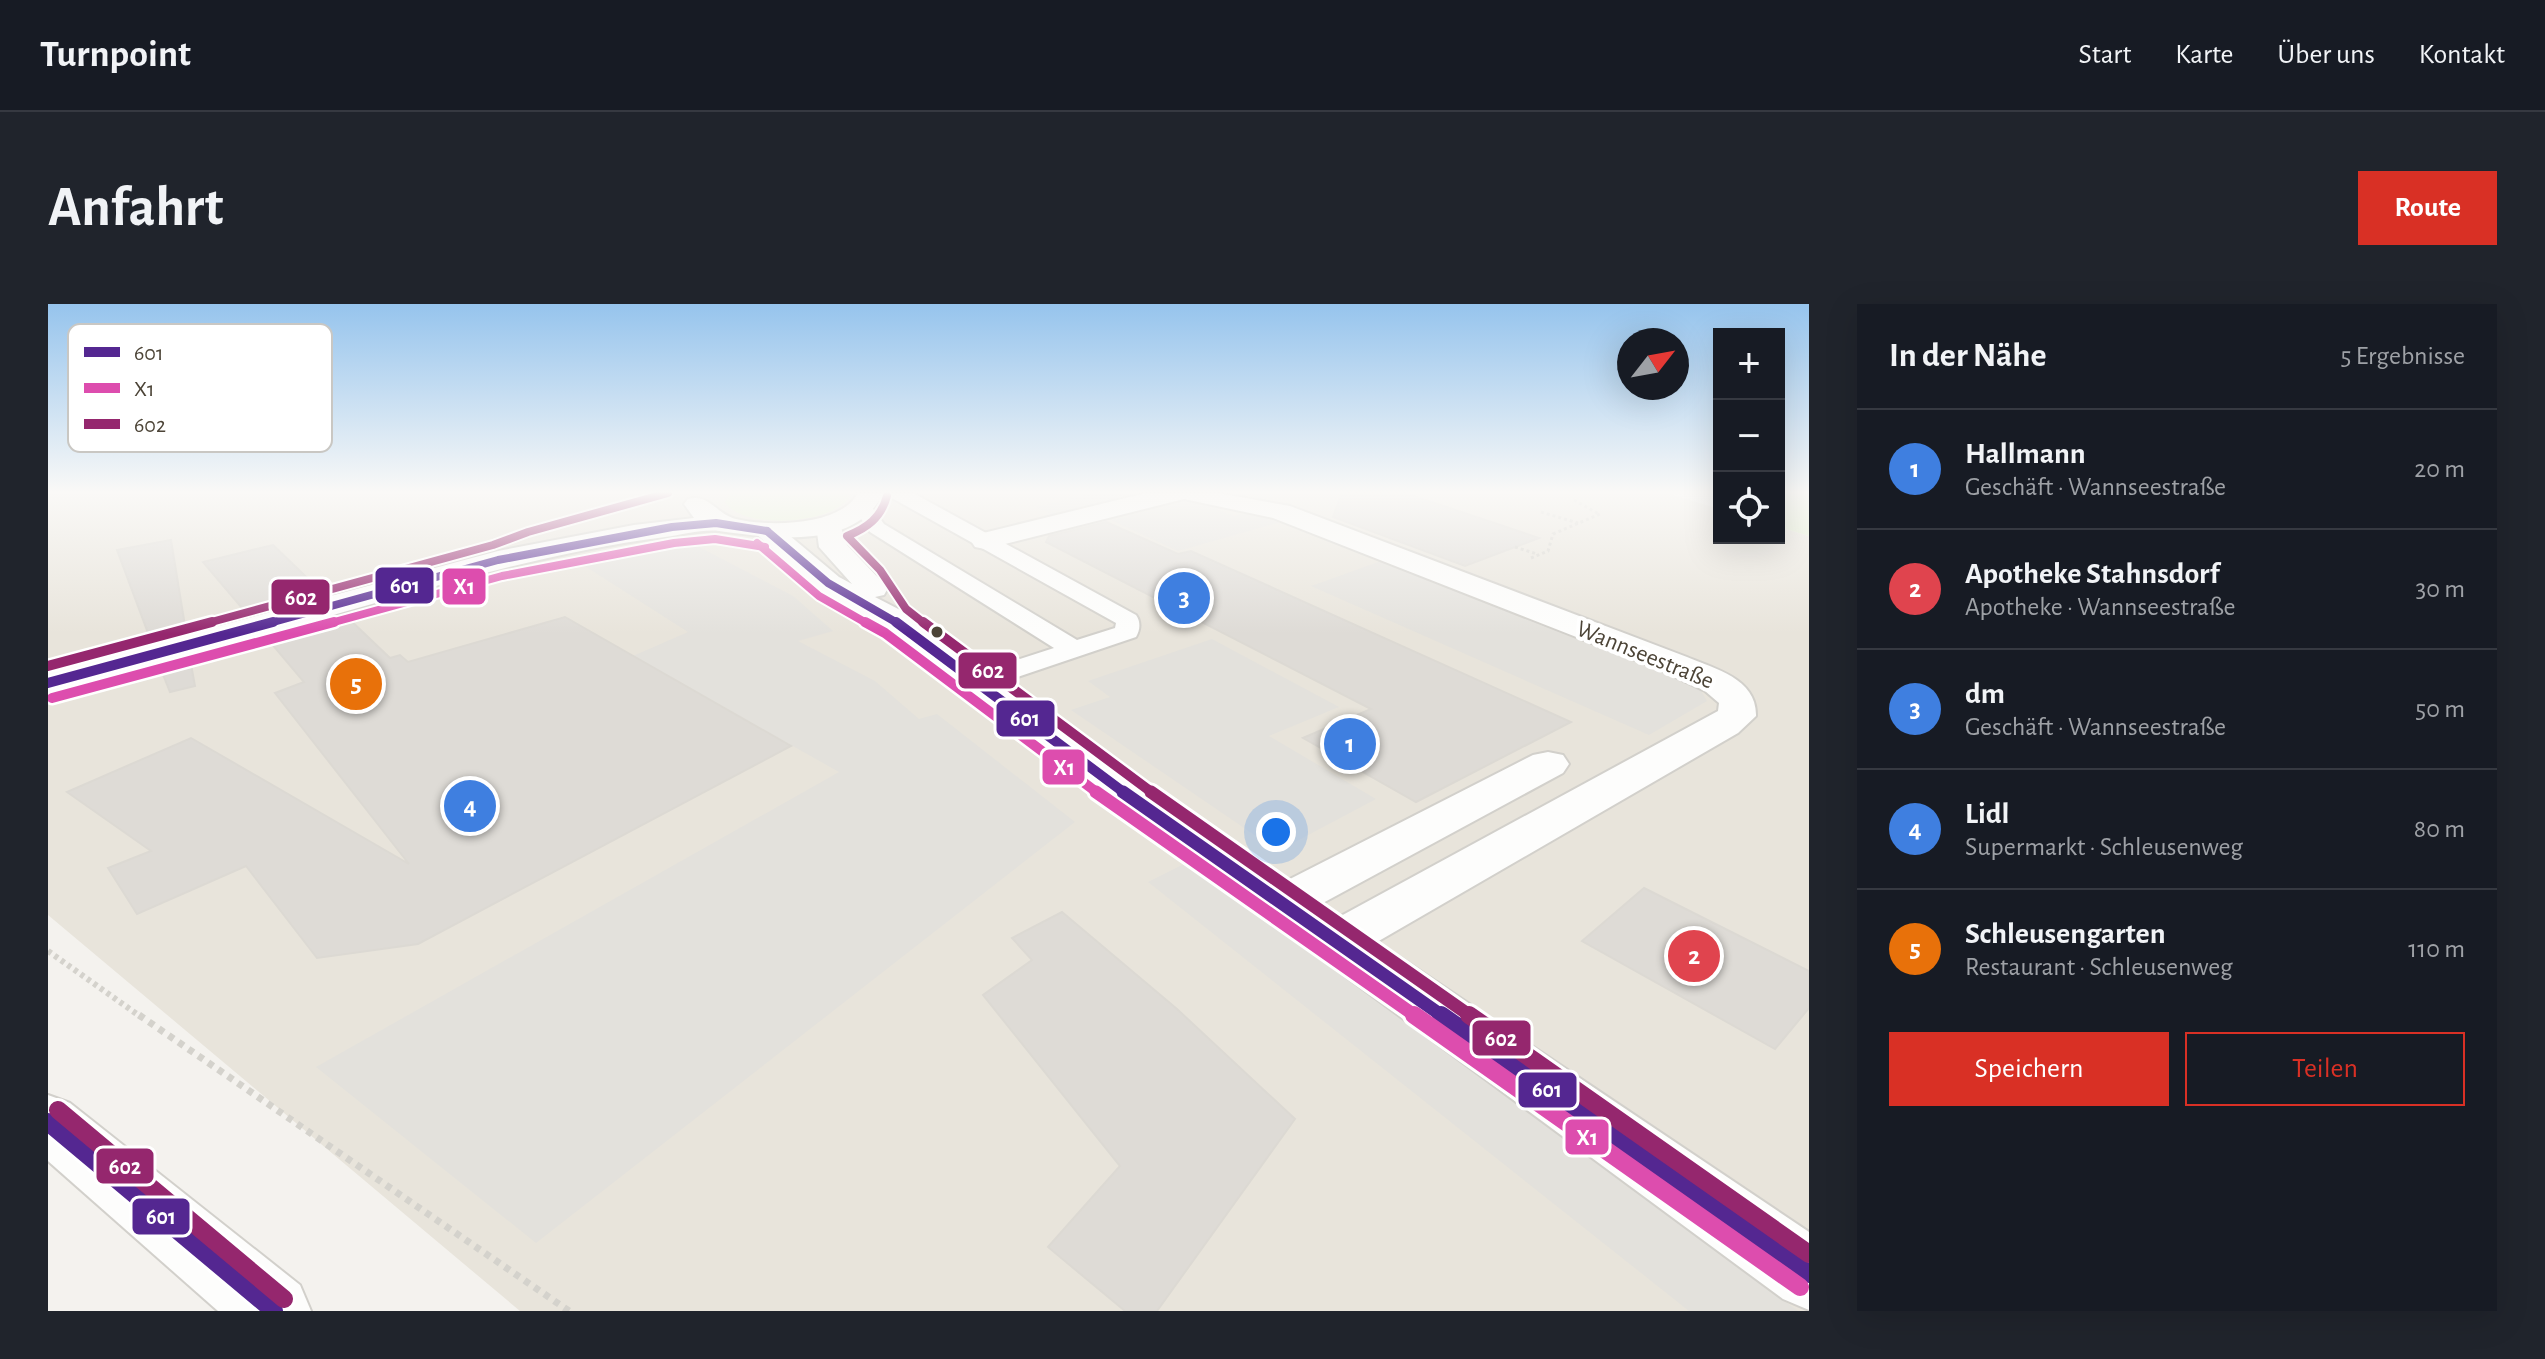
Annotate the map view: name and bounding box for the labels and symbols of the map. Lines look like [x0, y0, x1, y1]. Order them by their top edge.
legend [68, 324, 332, 452]
north arrow [1617, 328, 1689, 400]
text: 601 [134, 342, 164, 364]
text: X1 [134, 378, 155, 400]
text: 602 [134, 414, 166, 436]
line badge: 601 [374, 566, 435, 605]
line badge: X1 [441, 567, 487, 606]
pin: 3 [1158, 568, 1210, 628]
text: 601 [390, 575, 420, 597]
text: X1 [453, 576, 475, 598]
line badge: 602 [270, 578, 331, 616]
text: 602 [285, 587, 317, 609]
street label: Wannseestraße [1573, 617, 1717, 693]
unlabelled marker [929, 624, 945, 640]
line badge: 602 [957, 651, 1018, 690]
pin: 5 [330, 654, 382, 714]
text: 602 [972, 660, 1004, 682]
line badge: 601 [995, 699, 1056, 738]
text: 601 [1010, 708, 1040, 730]
pin: 1 [1324, 714, 1376, 774]
line badge: X1 [1041, 748, 1086, 786]
text: X1 [1053, 757, 1075, 779]
pin: 4 [444, 776, 496, 836]
your location [1256, 812, 1296, 852]
pin: 2 [1668, 926, 1720, 986]
line badge: 602 [1471, 1019, 1532, 1057]
text: 602 [1485, 1028, 1517, 1050]
line badge: 601 [1517, 1071, 1578, 1109]
text: 601 [1532, 1079, 1562, 1101]
line badge: X1 [1564, 1118, 1610, 1156]
text: X1 [1576, 1127, 1598, 1149]
line badge: 602 [95, 1147, 155, 1185]
text: 602 [109, 1156, 141, 1178]
line badge: 601 [131, 1197, 191, 1236]
text: 601 [146, 1206, 176, 1228]

